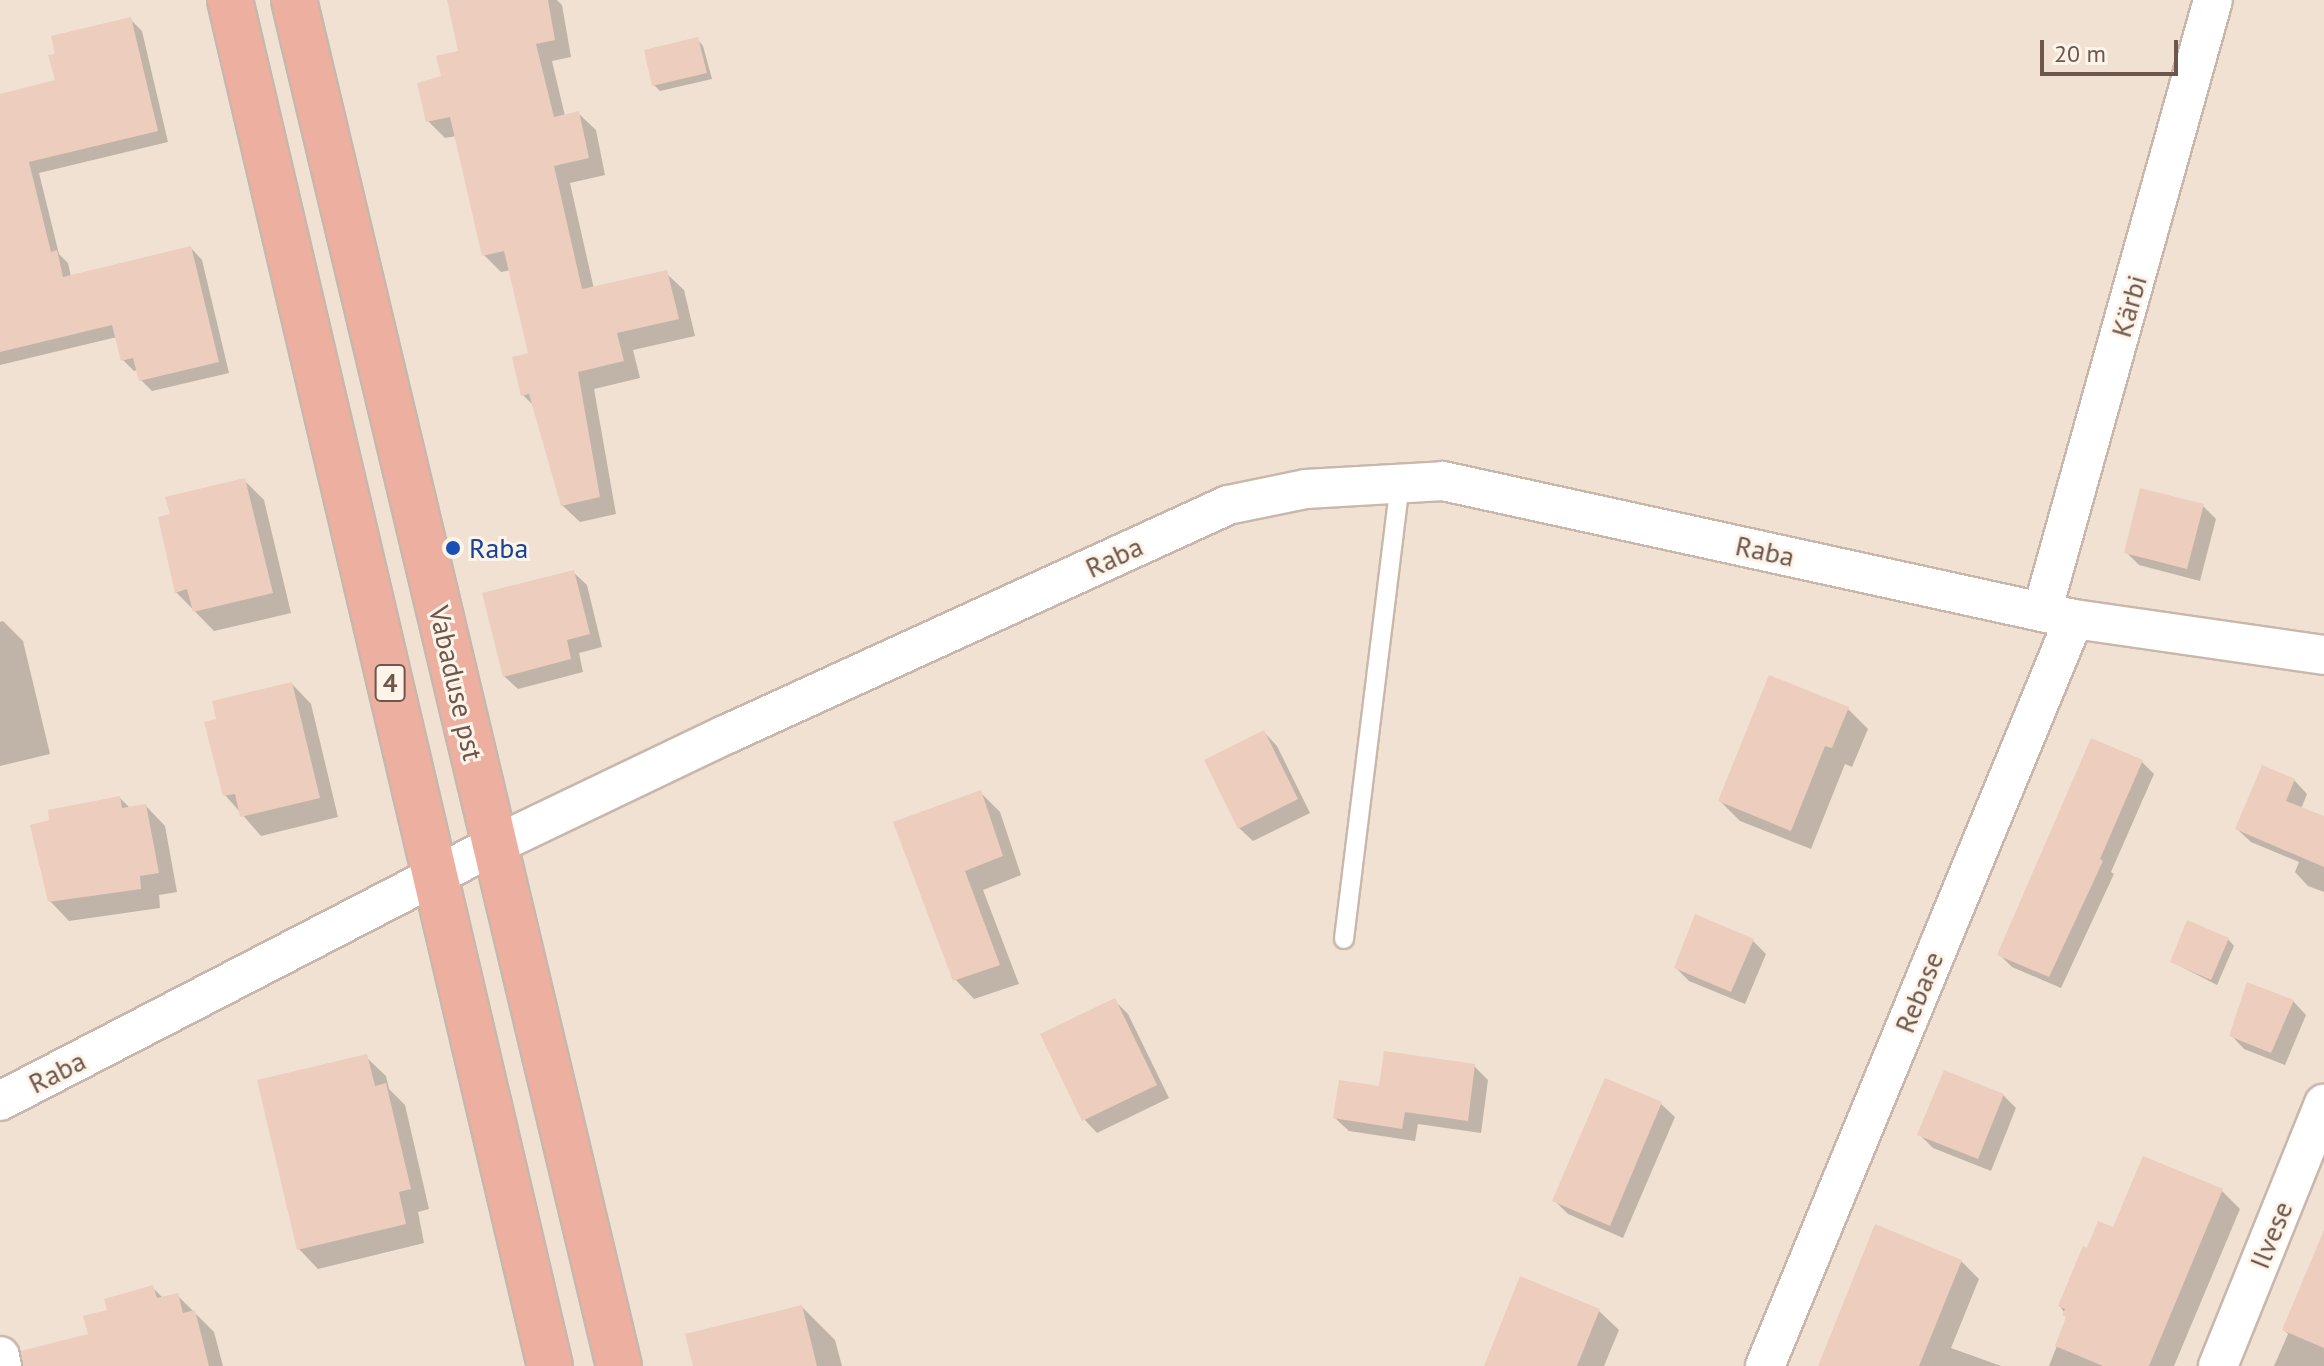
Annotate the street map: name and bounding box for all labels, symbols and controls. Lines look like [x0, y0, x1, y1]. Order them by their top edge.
scale bar [2044, 24, 2182, 74]
text: 20 m [2054, 38, 2106, 69]
street label: Kärbi [2104, 271, 2154, 341]
street label: Raba [1733, 528, 1797, 574]
street label: Raba [1080, 529, 1148, 585]
place label: Raba [469, 531, 528, 565]
marker: Raba [444, 539, 462, 557]
street label: Vabaduse pst [422, 603, 490, 763]
road number: 4 [374, 661, 406, 705]
street label: Rebase [1888, 947, 1950, 1037]
street label: Raba [23, 1044, 91, 1100]
street label: Ilvese [2242, 1196, 2300, 1274]

